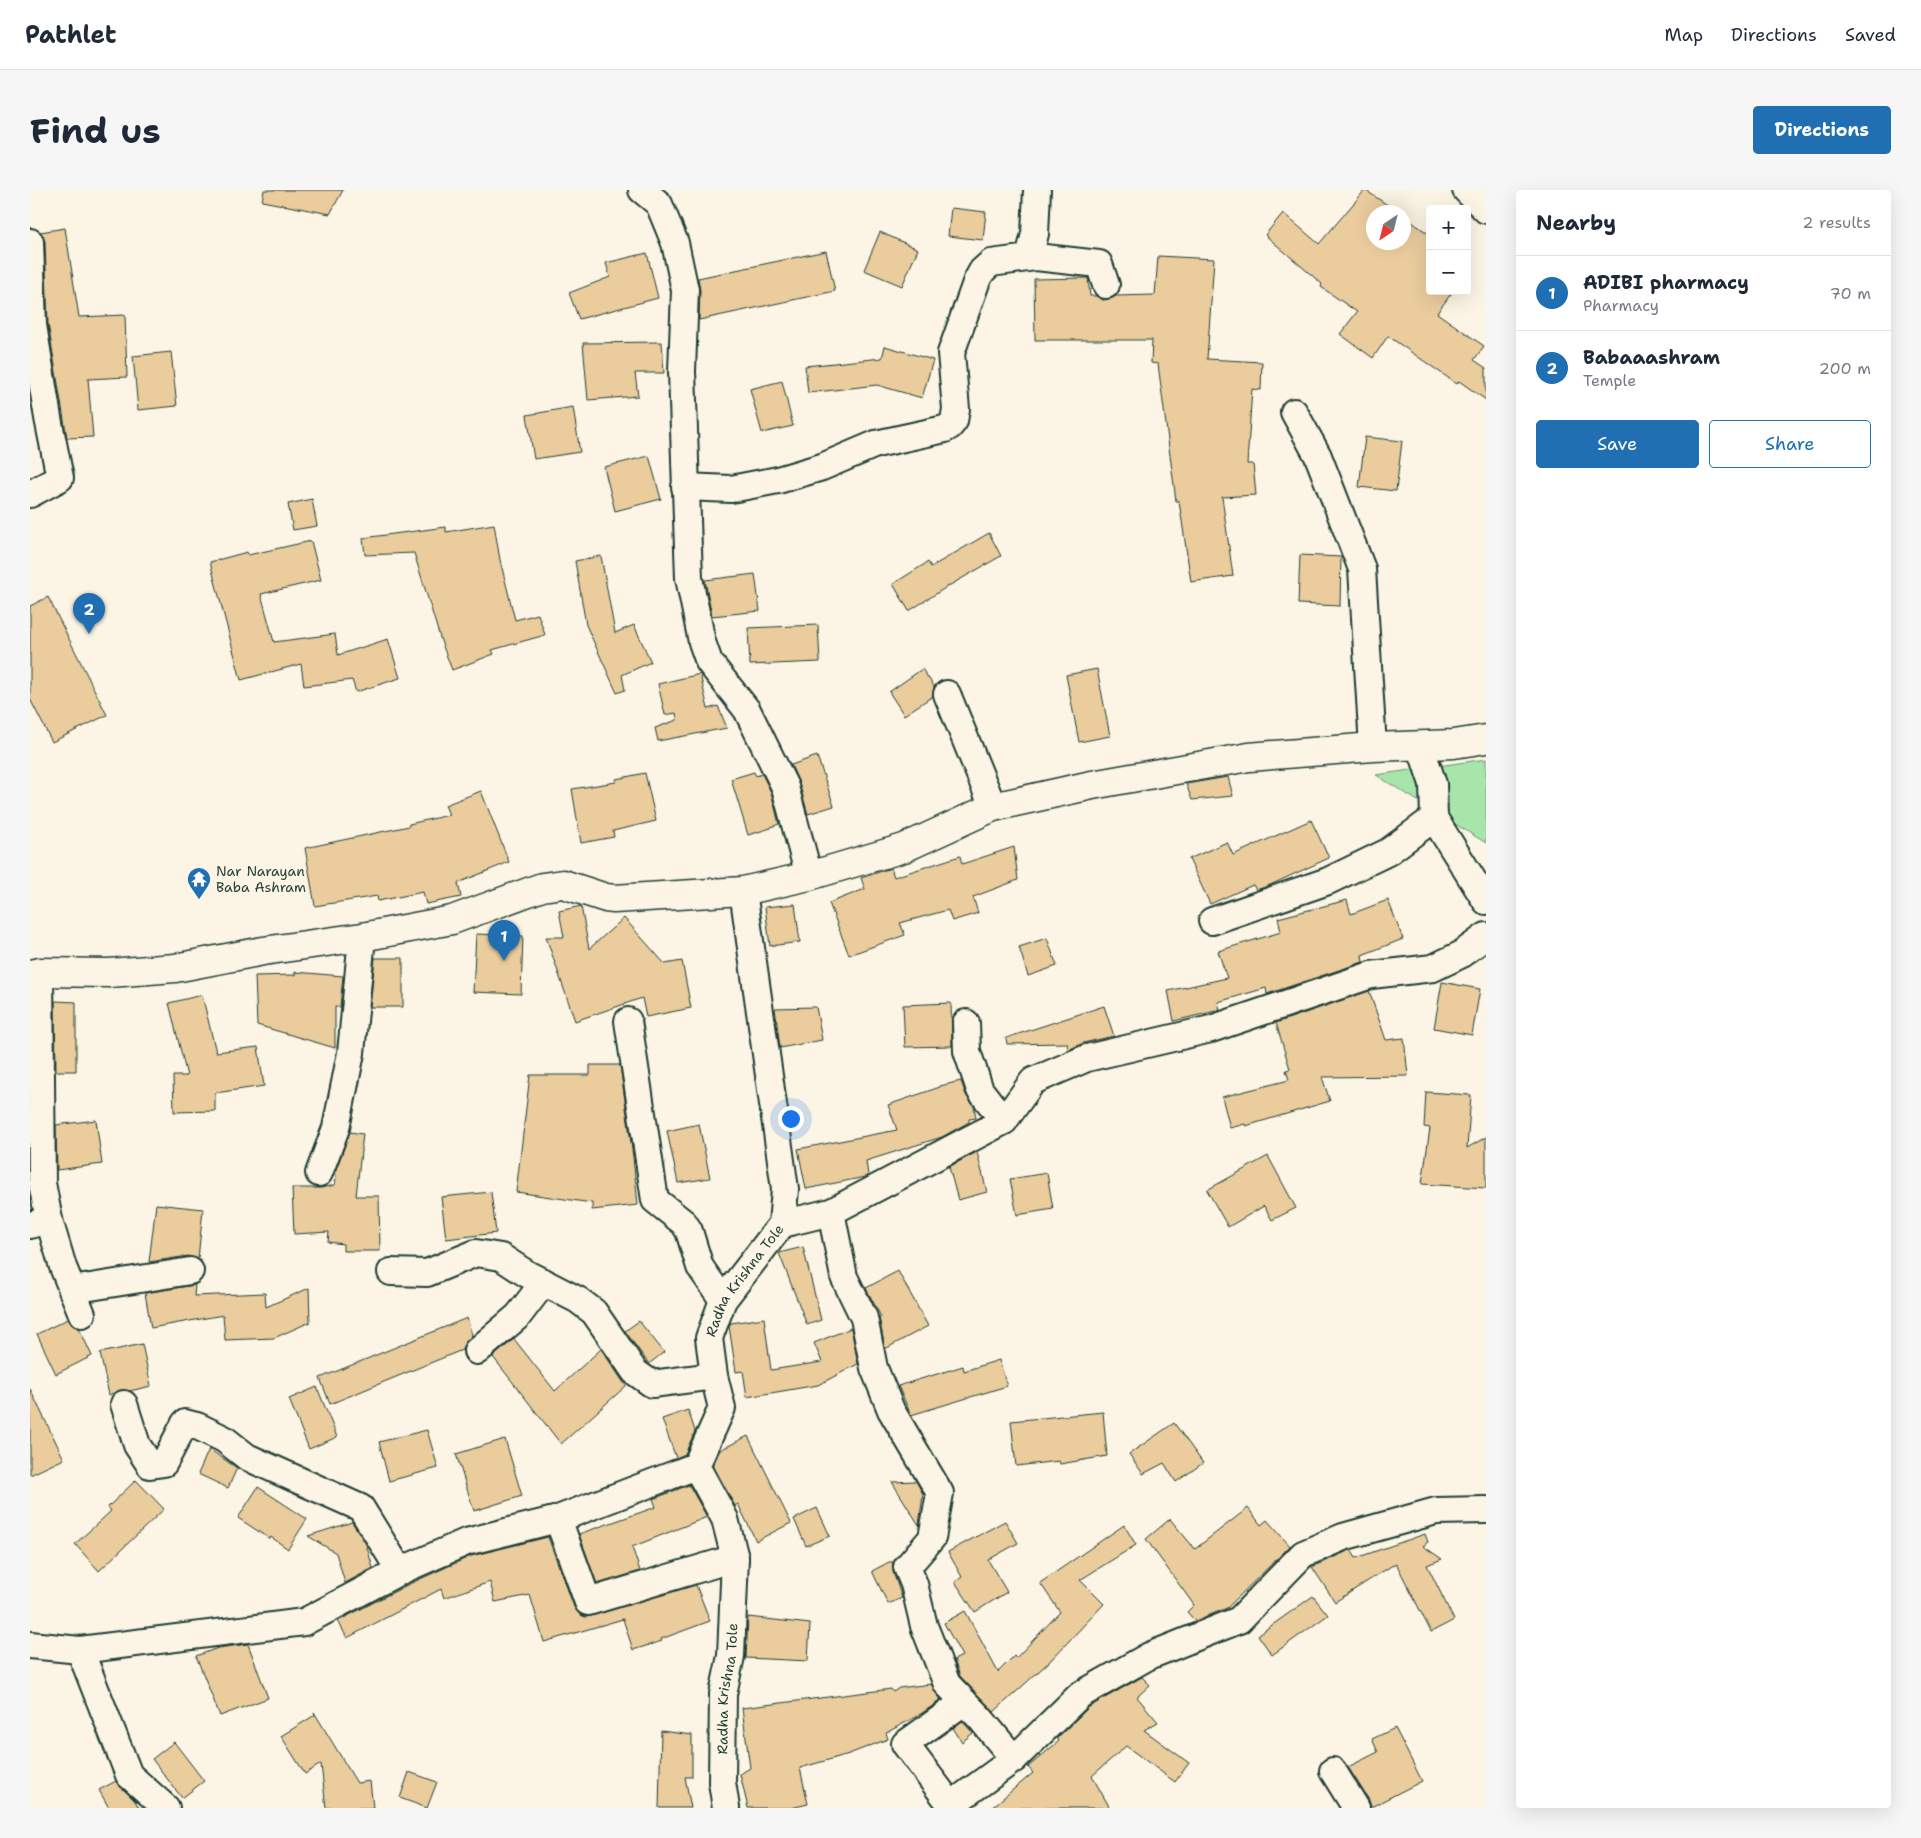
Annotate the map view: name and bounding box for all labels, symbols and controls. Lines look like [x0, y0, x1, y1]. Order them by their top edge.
text: Pathlet [25, 19, 116, 51]
text: Map [1665, 23, 1703, 47]
text: Directions [1731, 23, 1817, 47]
text: Saved [1845, 23, 1896, 47]
button: Directions [1753, 106, 1891, 154]
text: Find us [30, 107, 161, 154]
north arrow [1366, 205, 1411, 250]
map controls [1426, 205, 1471, 295]
button: + [1426, 205, 1471, 250]
text: Nearby [1536, 209, 1616, 237]
text: 2 results [1802, 212, 1871, 233]
button: − [1426, 250, 1471, 295]
text: ADIBI pharmacy [1583, 270, 1749, 295]
text: 1 [1548, 283, 1556, 304]
text: 70 m [1830, 283, 1871, 304]
text: Pharmacy [1583, 295, 1659, 316]
text: Babaaashram [1583, 345, 1720, 370]
text: 2 [1546, 358, 1558, 379]
text: 200 m [1819, 358, 1871, 379]
text: Temple [1583, 370, 1636, 391]
button: Save [1536, 420, 1699, 468]
button: Share [1709, 420, 1871, 468]
pin: 2 [73, 593, 105, 634]
place label: Nar Narayan Baba Ashram [216, 862, 306, 896]
temple icon: Nar Narayan Baba Ashram [186, 866, 212, 900]
pin: 1 [488, 920, 520, 961]
your location [778, 1106, 804, 1132]
street label: Radha Krishna Tole [701, 1220, 788, 1339]
street label: Radha Krishna Tole [713, 1623, 741, 1754]

